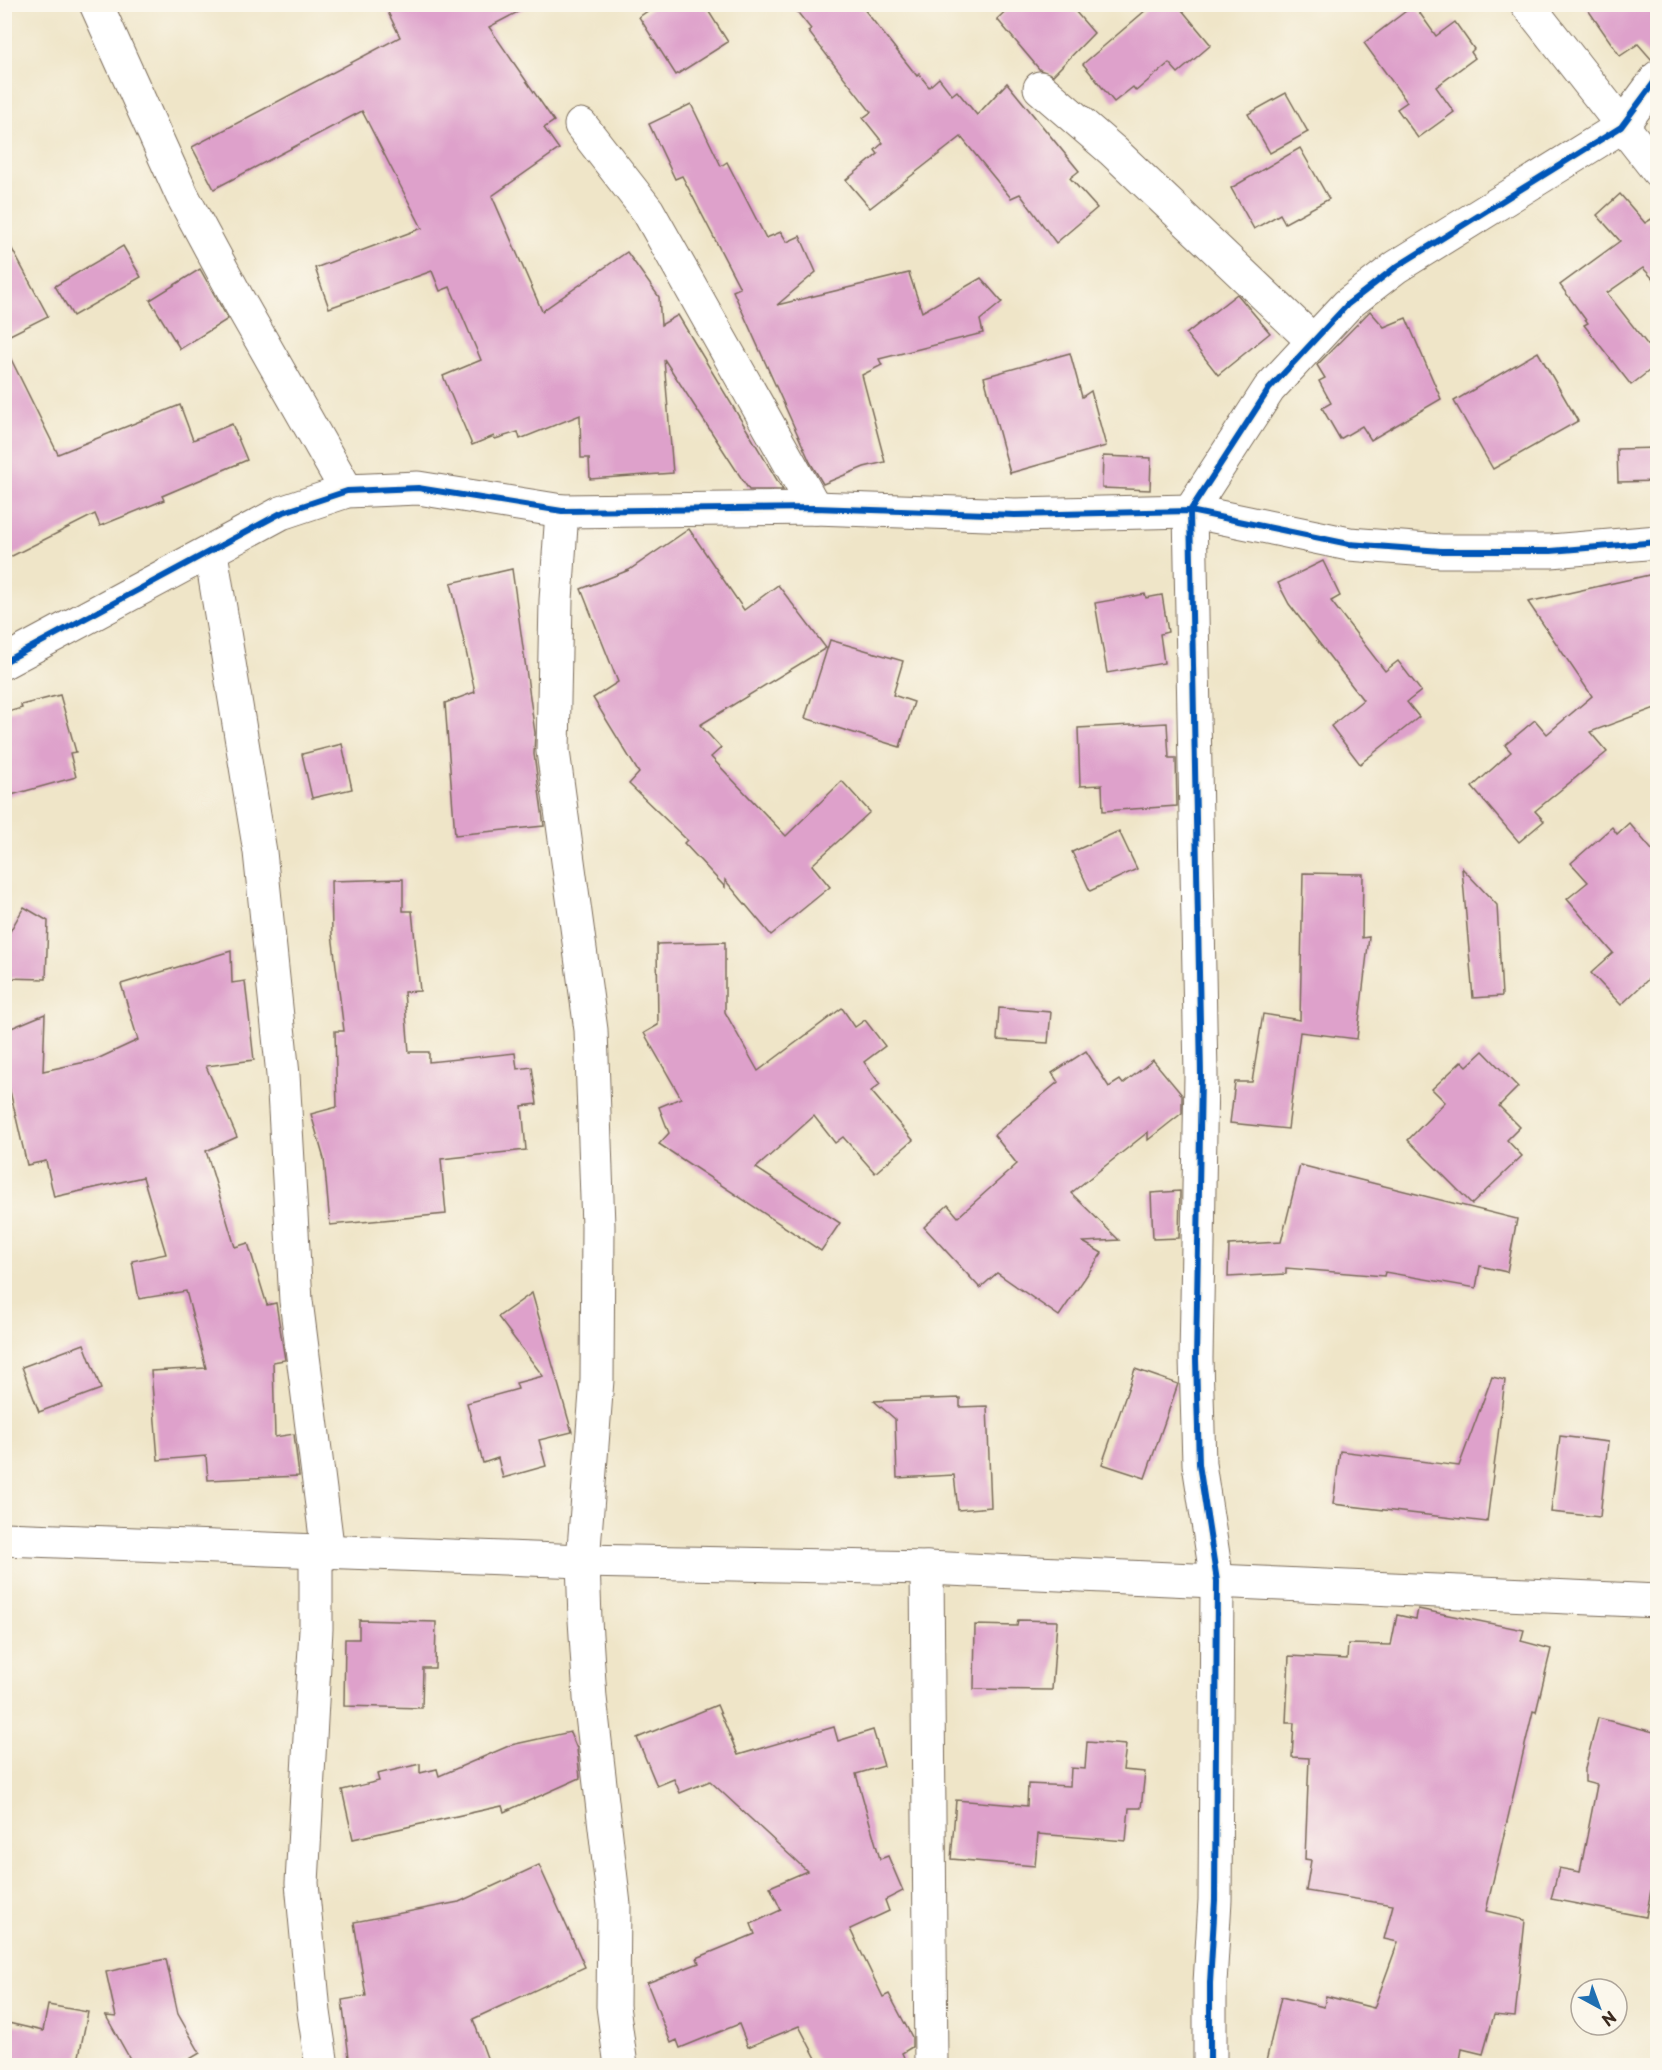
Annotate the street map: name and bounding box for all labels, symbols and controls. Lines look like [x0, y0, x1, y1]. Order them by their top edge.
north arrow [1569, 1977, 1629, 2037]
text: N [1597, 2006, 1622, 2032]

